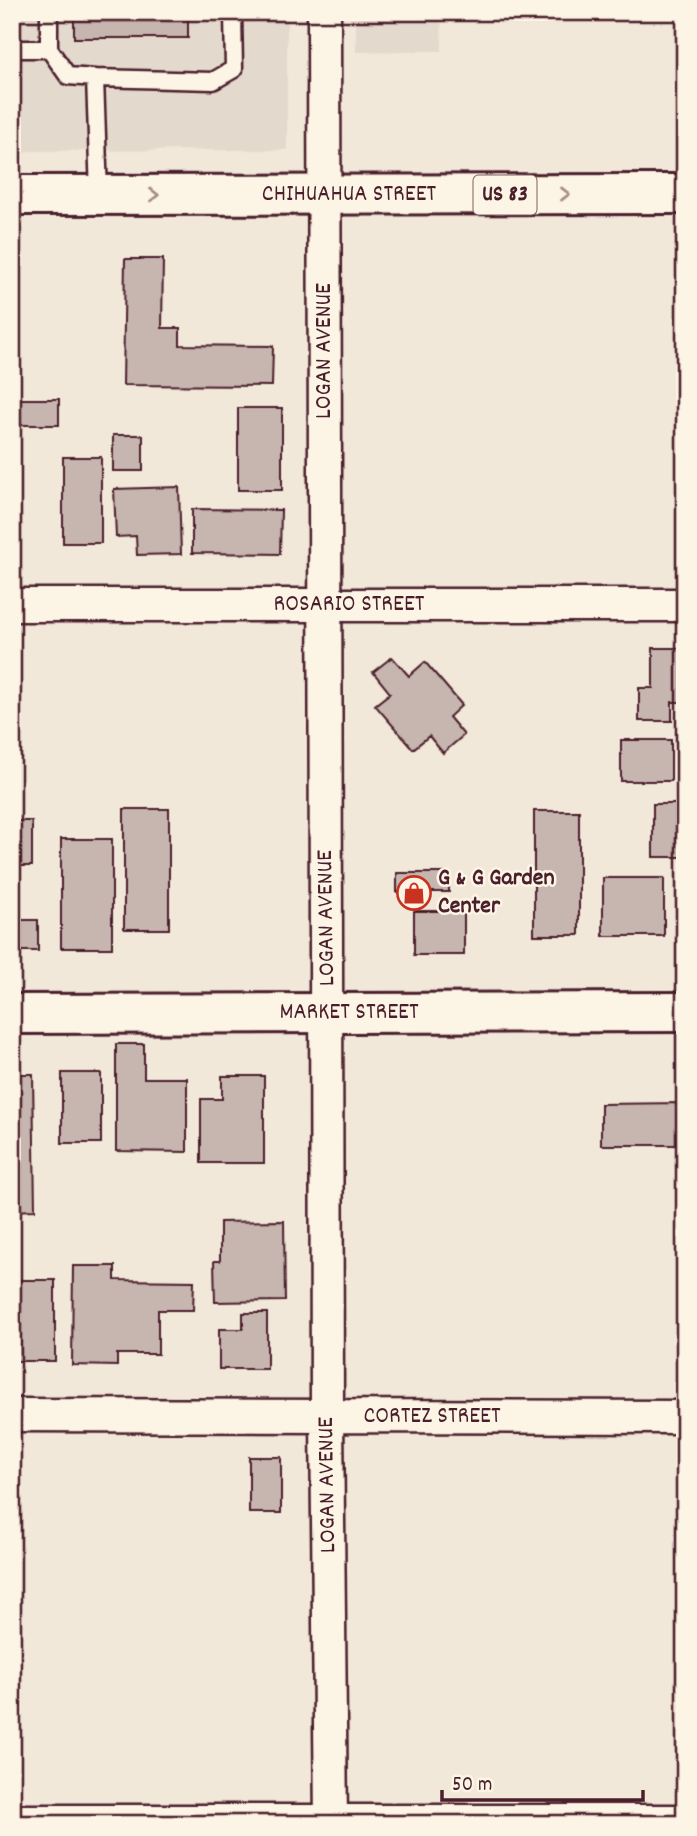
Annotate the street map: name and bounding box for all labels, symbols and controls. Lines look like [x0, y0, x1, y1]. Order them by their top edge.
road number: US 83 [474, 176, 536, 214]
street label: CHIHUAHUA STREET [262, 178, 437, 212]
one-way arrow [560, 186, 571, 202]
one-way arrow [149, 187, 160, 203]
street label: LOGAN AVENUE [308, 283, 342, 419]
street label: ROSARIO STREET [274, 588, 425, 622]
street label: LOGAN AVENUE [309, 850, 345, 986]
place label: G & G Garden Center [438, 862, 554, 924]
shop icon: G & G Garden Center [395, 874, 433, 912]
street label: MARKET STREET [279, 996, 419, 1030]
street label: CORTEZ STREET [363, 1400, 501, 1434]
street label: LOGAN AVENUE [310, 1417, 346, 1553]
scale bar [442, 1759, 643, 1803]
text: 50 m [452, 1771, 492, 1801]

